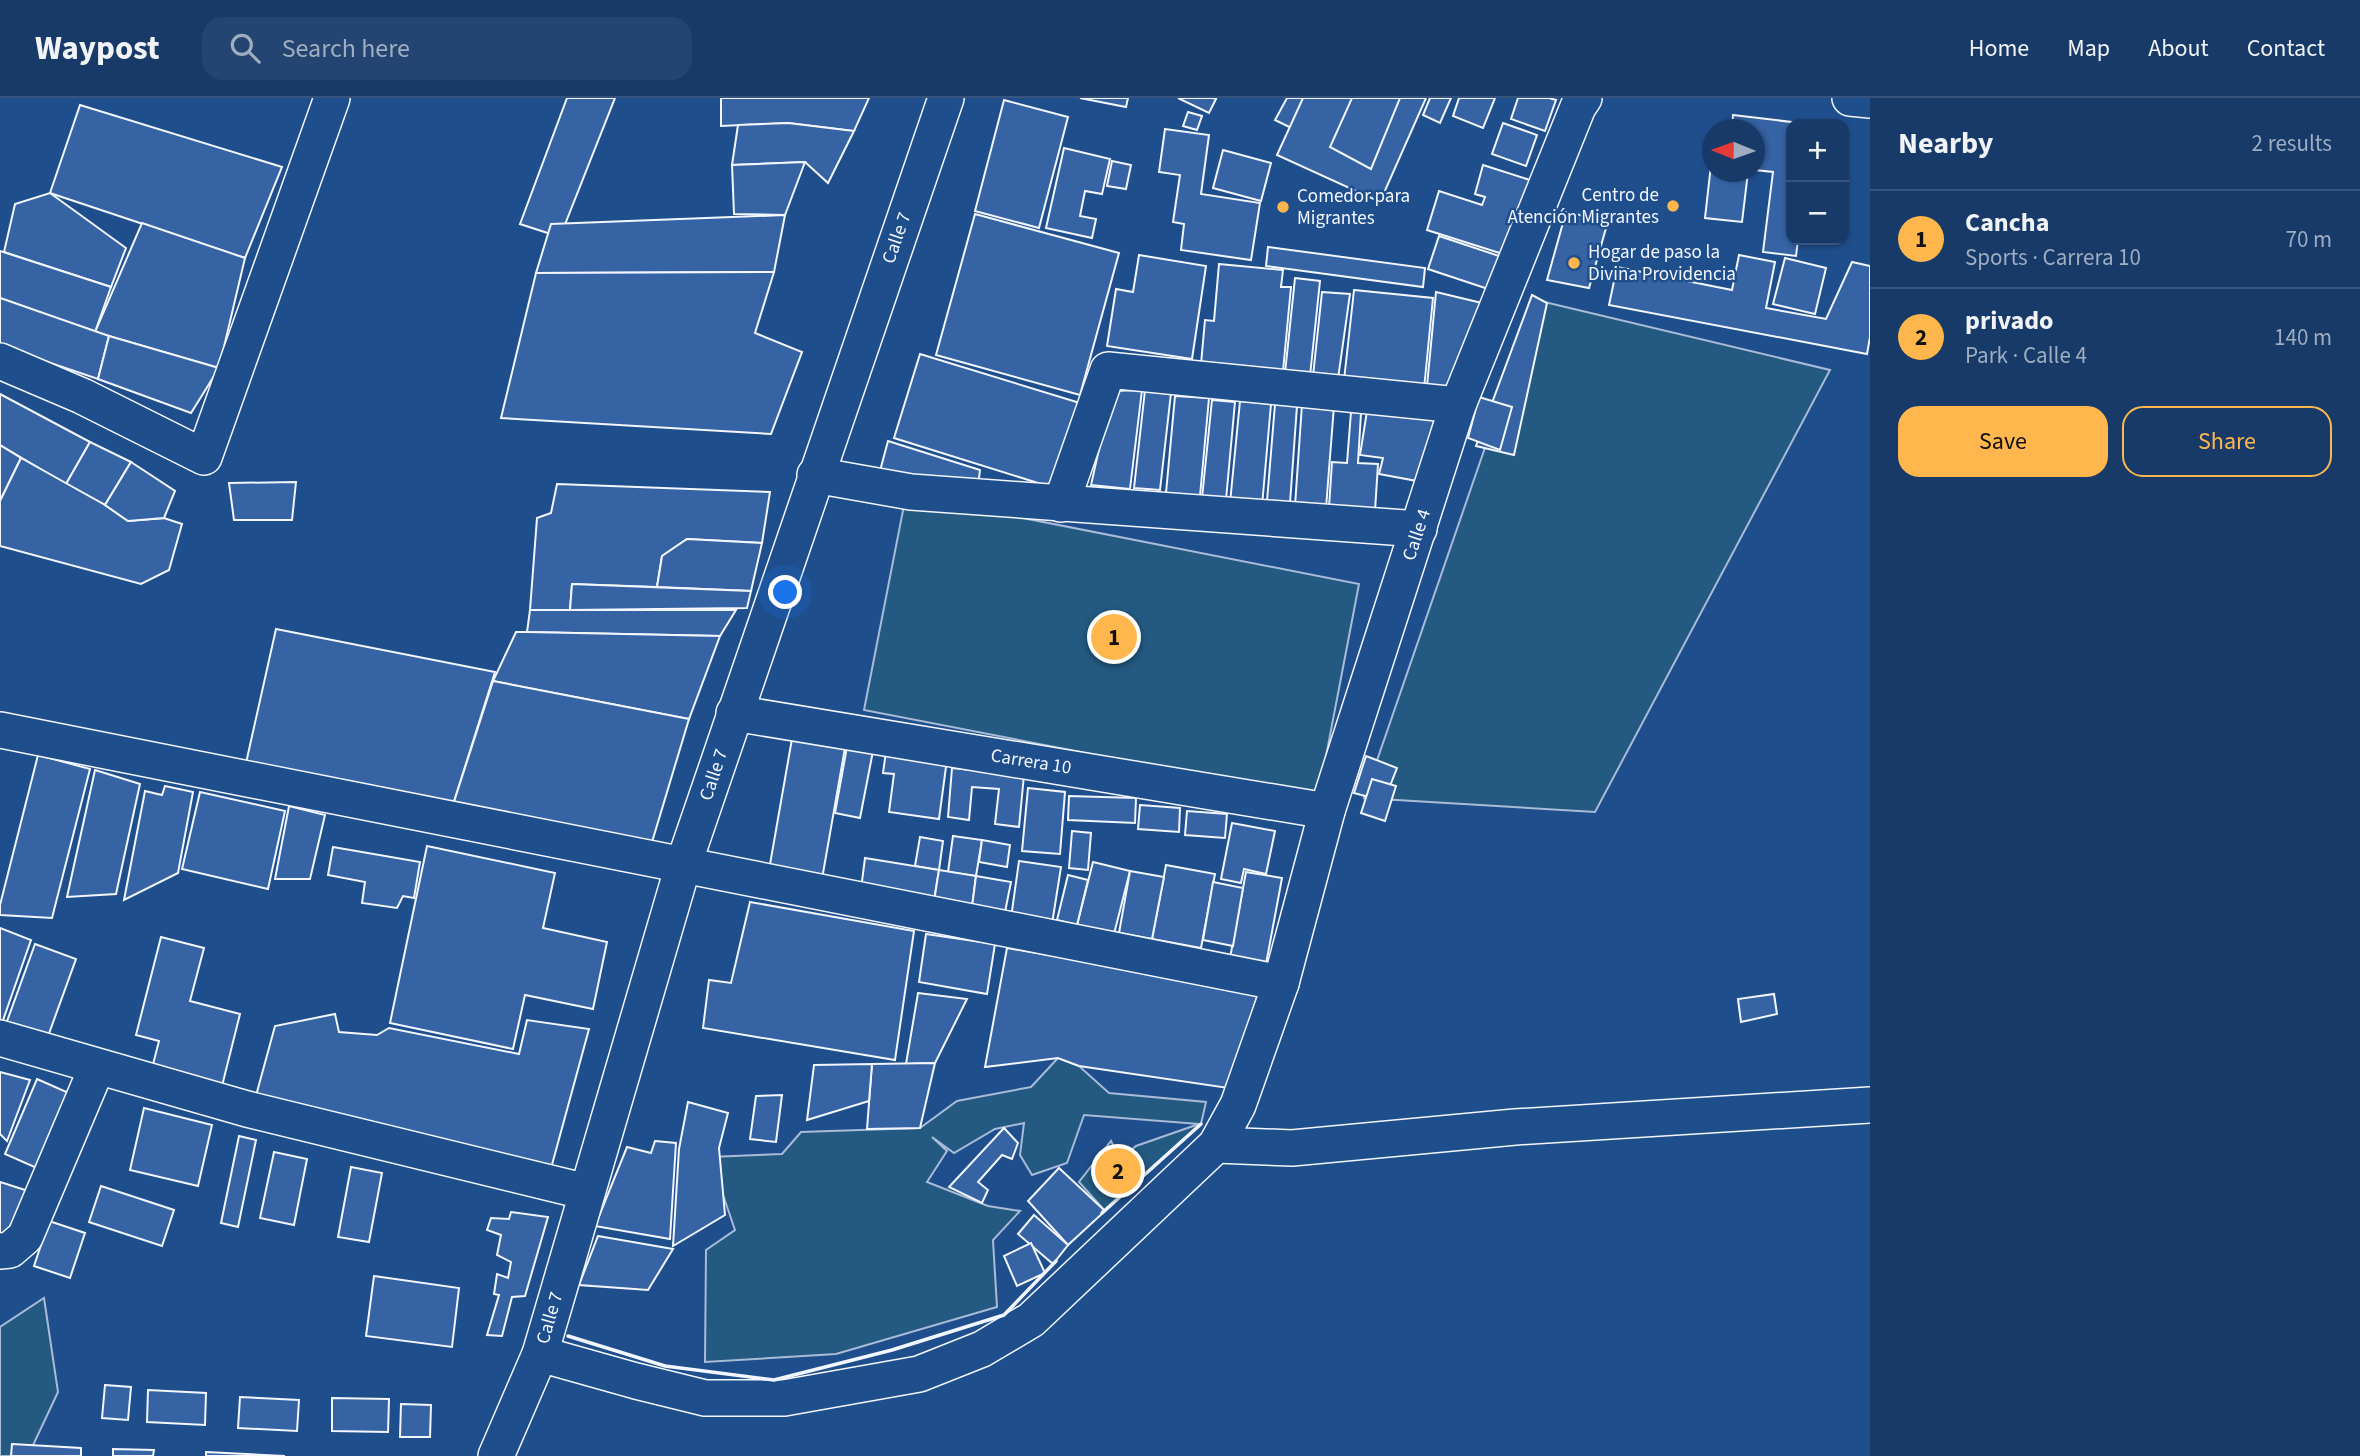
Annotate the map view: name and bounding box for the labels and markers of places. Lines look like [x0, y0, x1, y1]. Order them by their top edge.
place label: Centro de Atención Migrantes [1507, 182, 1659, 231]
place label: Comedor para Migrantes [1297, 183, 1410, 232]
marker: Centro de Atención Migrantes [1665, 198, 1681, 214]
marker: Comedor para Migrantes [1275, 199, 1291, 215]
place label: Hogar de paso la Divina Providencia [1588, 239, 1736, 288]
marker: Hogar de paso la Divina Providencia [1566, 255, 1582, 271]
pin: 1 [1091, 611, 1137, 663]
pin: 2 [1095, 1145, 1141, 1197]

